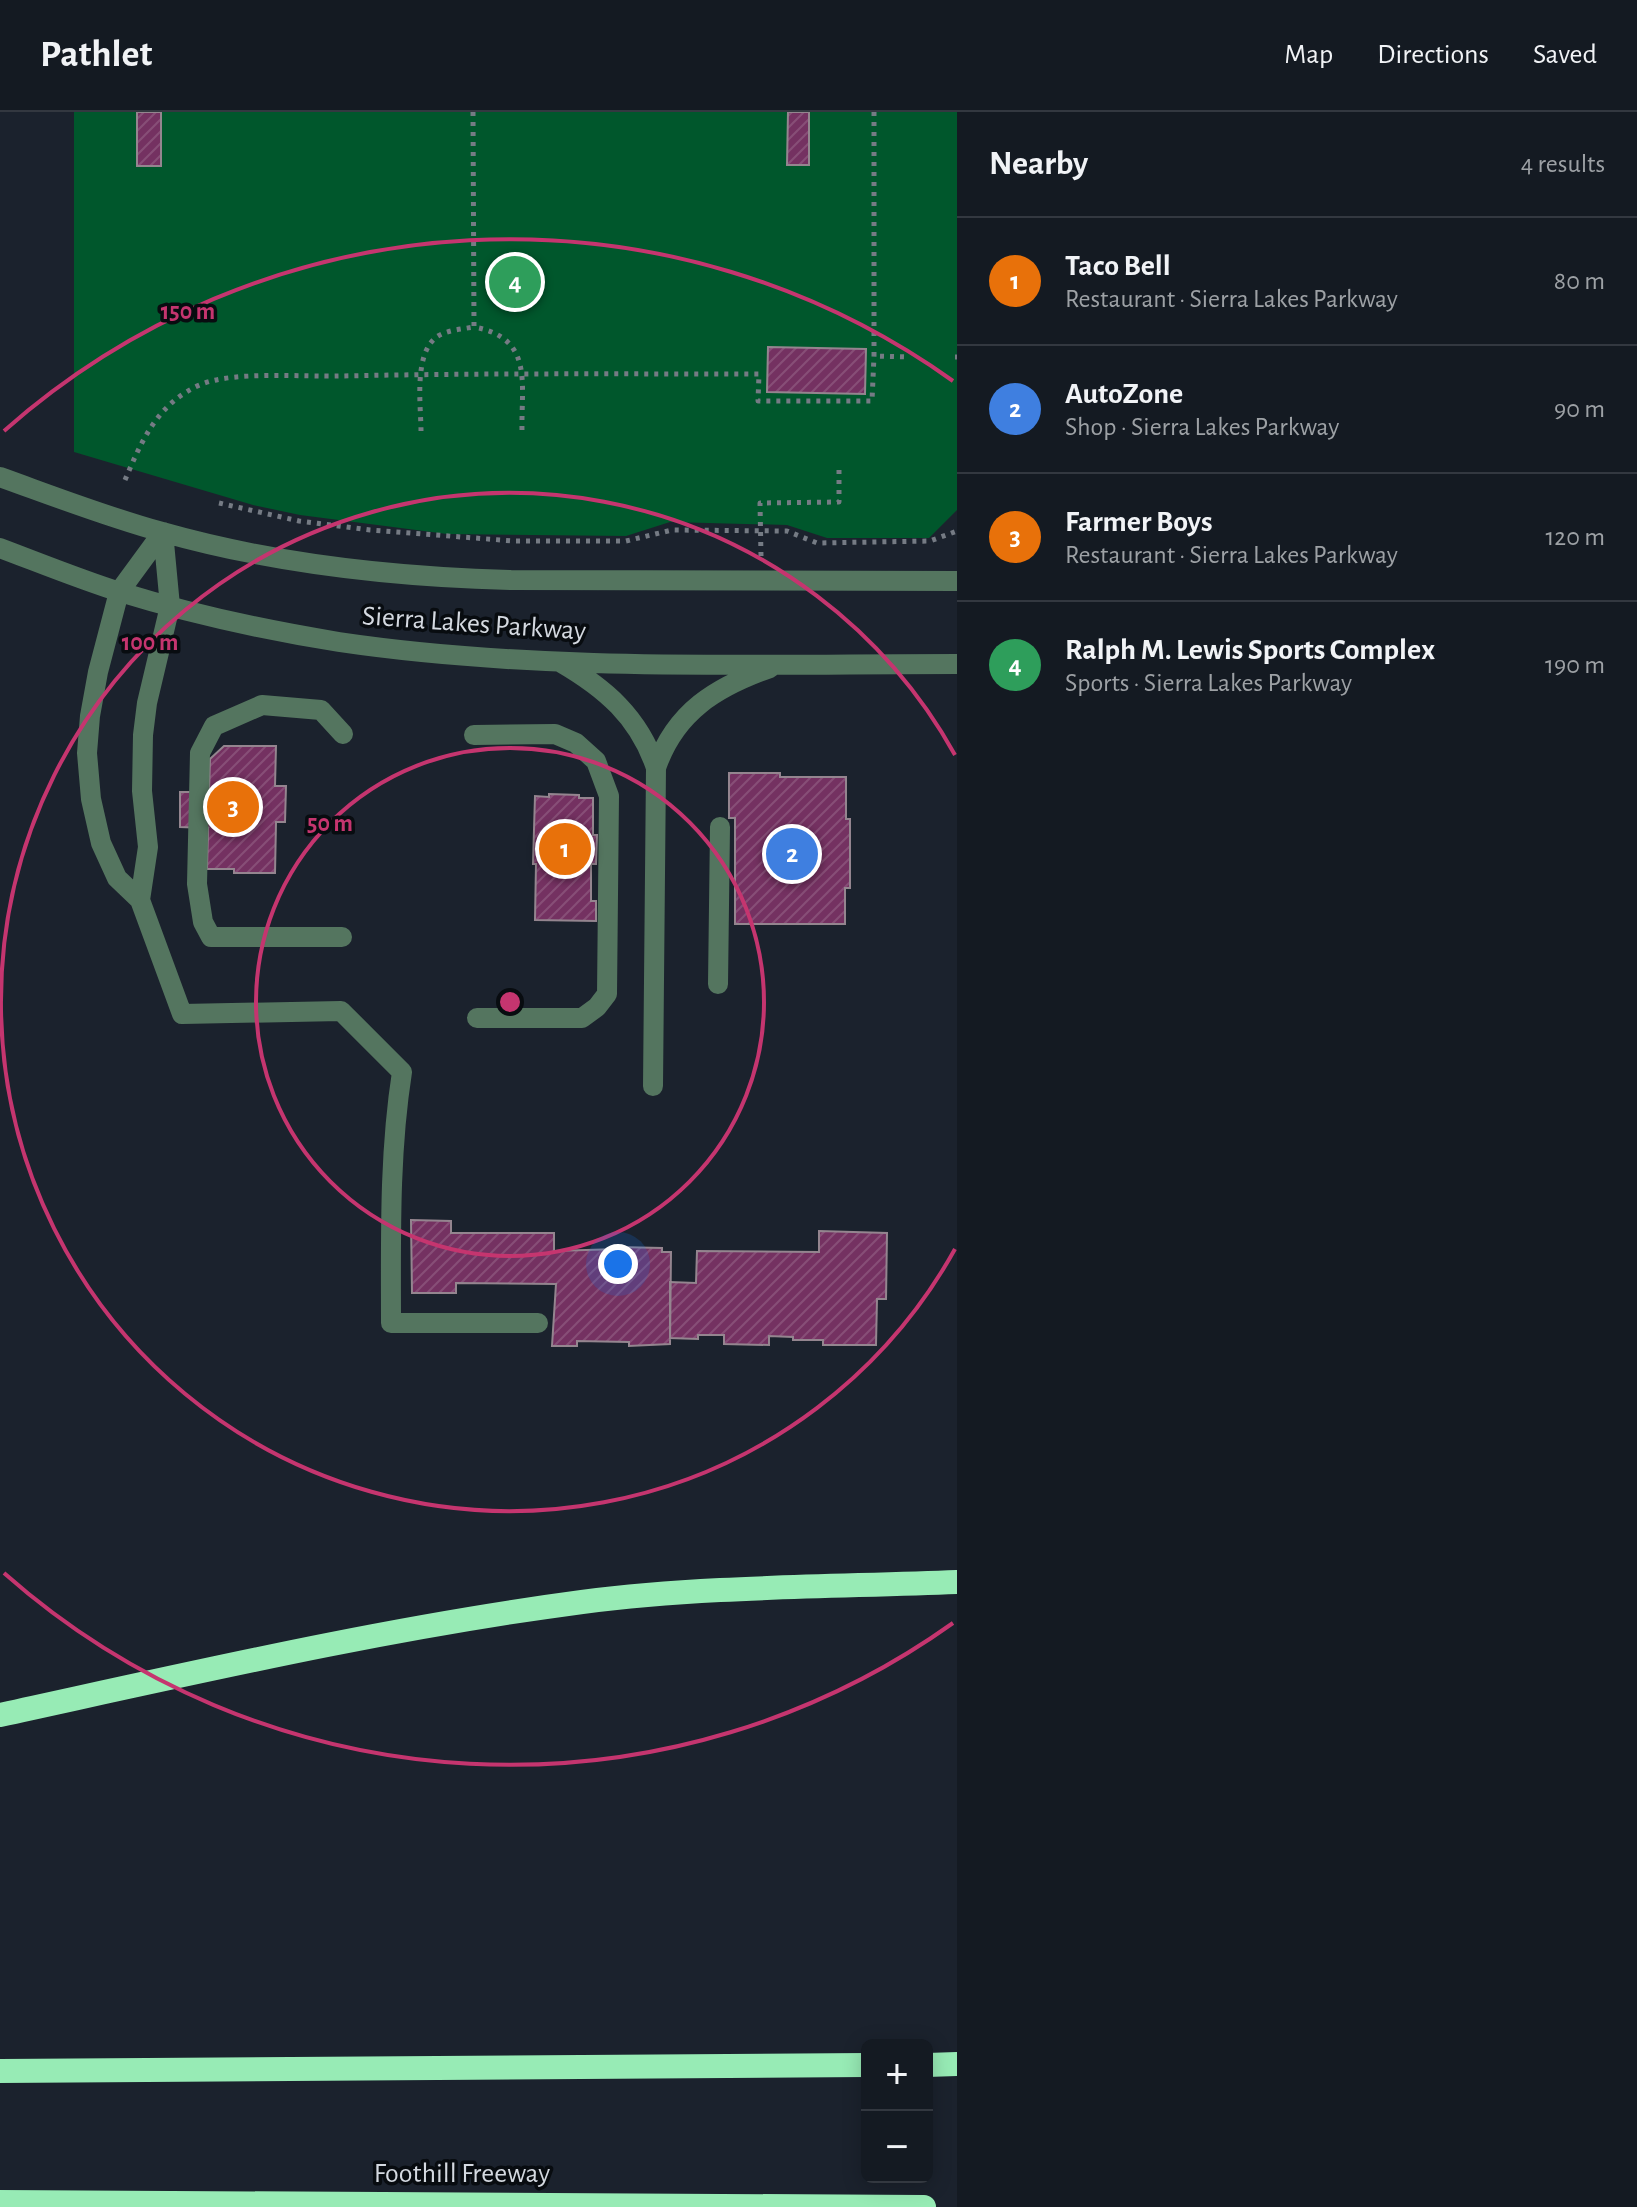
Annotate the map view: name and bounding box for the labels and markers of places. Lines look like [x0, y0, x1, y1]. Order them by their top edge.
pin: 4 [489, 252, 541, 312]
pin: 3 [207, 777, 259, 837]
pin: 1 [539, 819, 591, 879]
pin: 2 [766, 824, 818, 884]
centre of rings [496, 988, 524, 1016]

